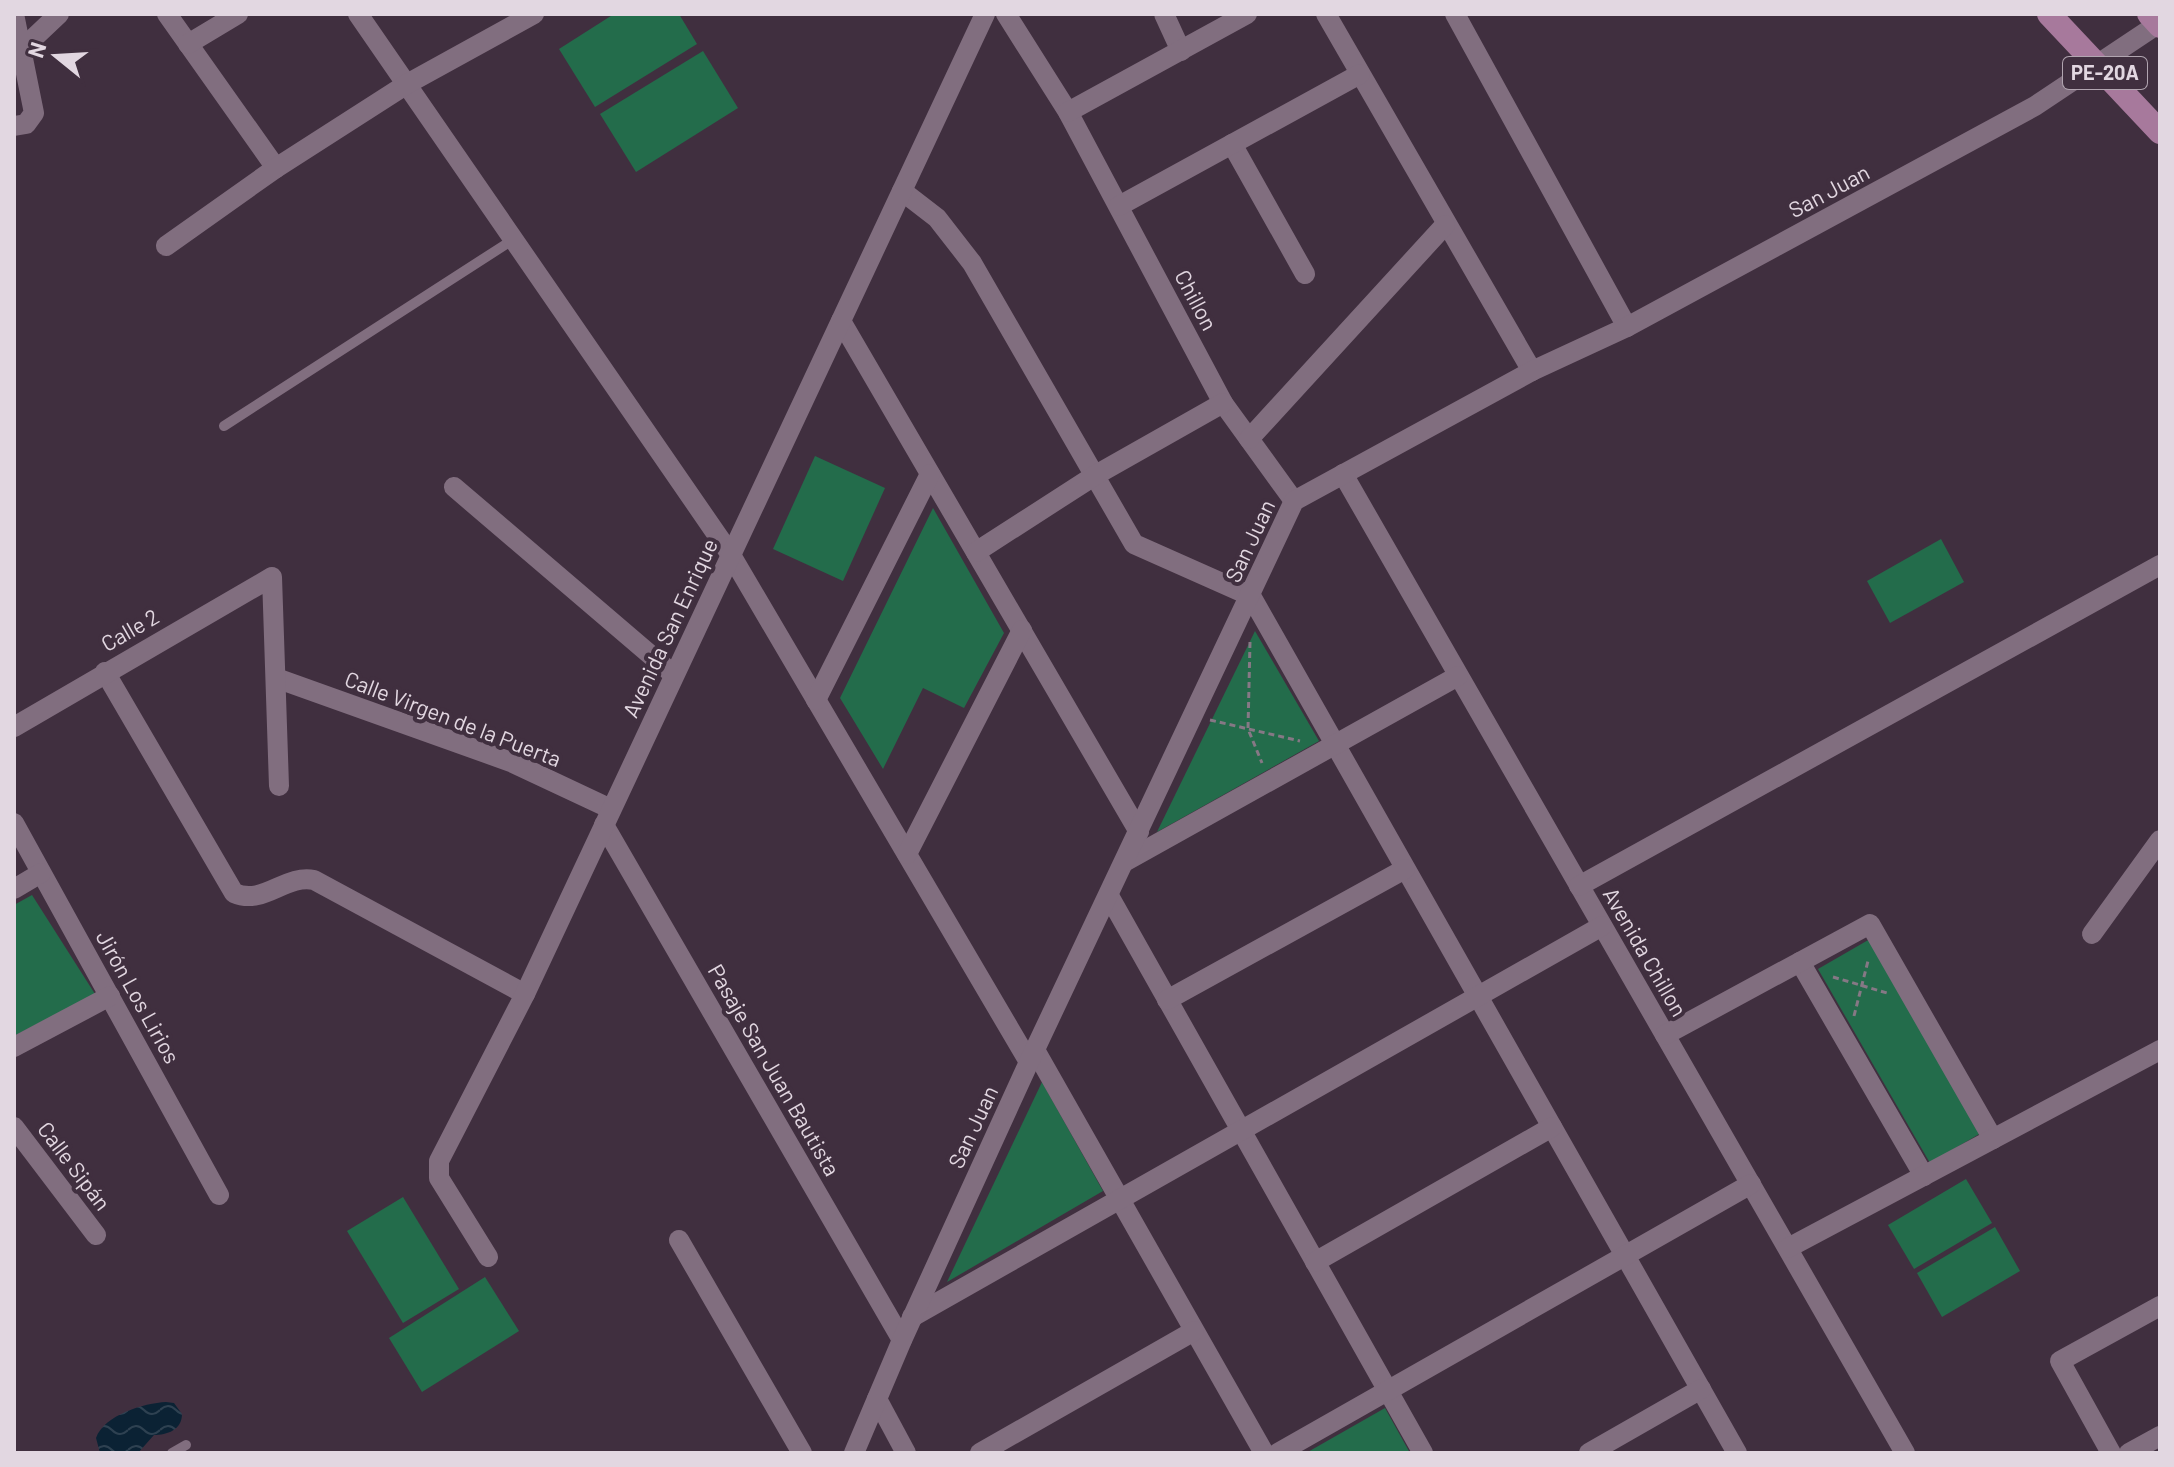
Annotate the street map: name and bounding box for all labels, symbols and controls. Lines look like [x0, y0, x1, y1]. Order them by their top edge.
north arrow [16, 16, 96, 96]
text: N [21, 39, 51, 60]
road number: PE-20A [2063, 57, 2147, 89]
street label: San Juan [1784, 158, 1873, 222]
street label: Chillon [1170, 265, 1224, 334]
street label: San Juan [1219, 495, 1279, 586]
street label: Avenida San Enrique [616, 534, 722, 721]
street label: Calle 2 [96, 602, 163, 656]
street label: Calle Virgen de la Puerta [341, 665, 565, 771]
street label: Avenida Chillon [1598, 882, 1693, 1021]
street label: Jirón Los Lirios [92, 925, 186, 1068]
street label: Pasaje San Juan Bautista [704, 959, 846, 1180]
street label: San Juan [942, 1081, 1002, 1172]
street label: Calle Sipán [33, 1116, 117, 1215]

